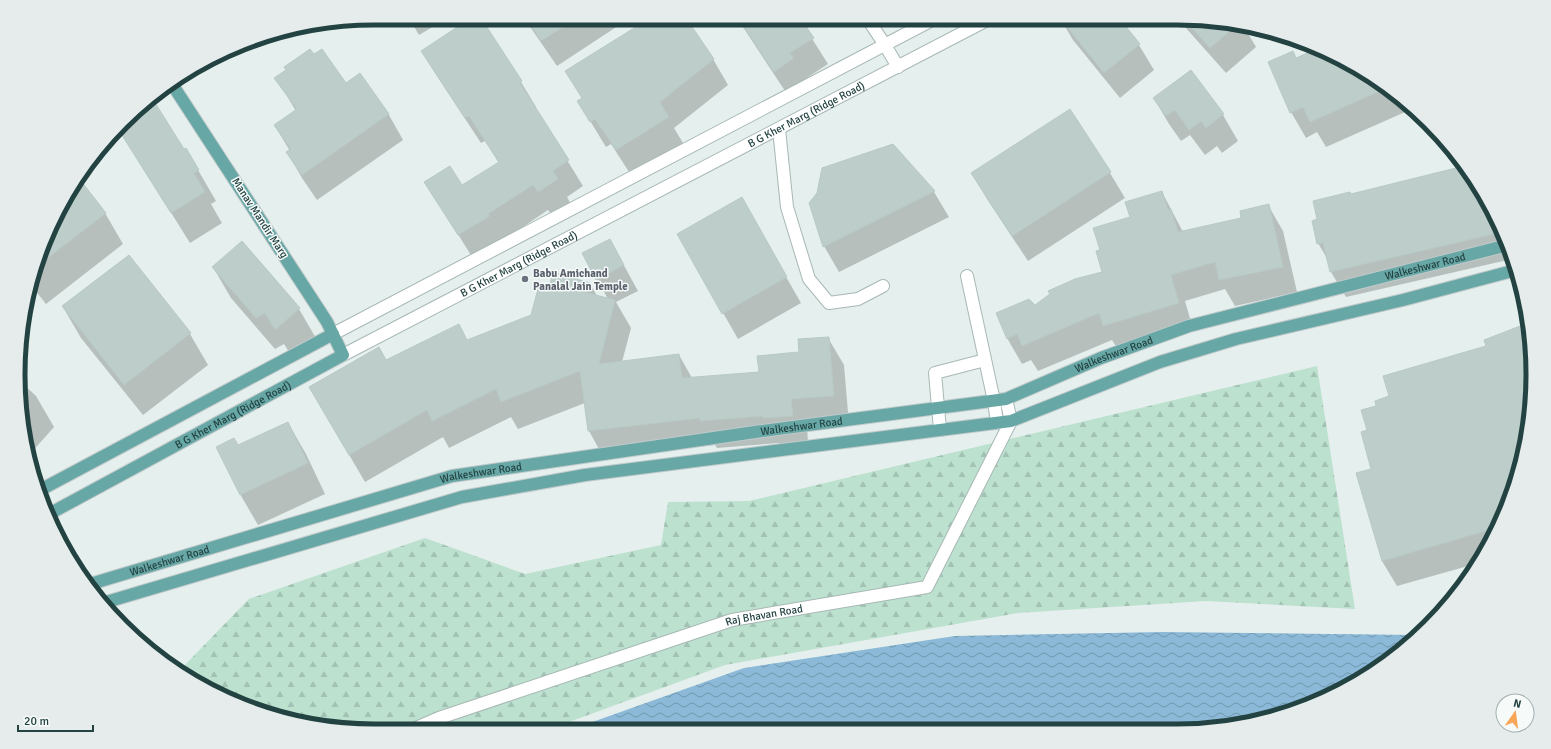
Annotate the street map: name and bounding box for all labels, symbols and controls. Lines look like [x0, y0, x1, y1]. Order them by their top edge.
street label: B G Kher Marg (Ridge Road) [745, 78, 867, 150]
street label: Manav Mandir Marg [229, 175, 291, 261]
street label: B G Kher Marg (Ridge Road) [458, 228, 579, 299]
street label: Walkeshwar Road [1383, 250, 1467, 283]
place label: Babu Amichand Panalal Jain Temple [533, 267, 628, 293]
marker: Babu Amichand Panalal Jain Temple [520, 274, 530, 284]
street label: Walkeshwar Road [1073, 333, 1155, 375]
street label: B G Kher Marg (Ridge Road) [173, 378, 293, 451]
street label: Walkeshwar Road [760, 414, 844, 438]
street label: Walkeshwar Road [438, 459, 523, 486]
street label: Walkeshwar Road [128, 542, 211, 578]
street label: Raj Bhavan Road [723, 602, 804, 628]
north arrow [1495, 693, 1535, 733]
text: N [1512, 697, 1523, 711]
scale bar [18, 707, 93, 733]
text: 20 m [24, 714, 49, 729]

